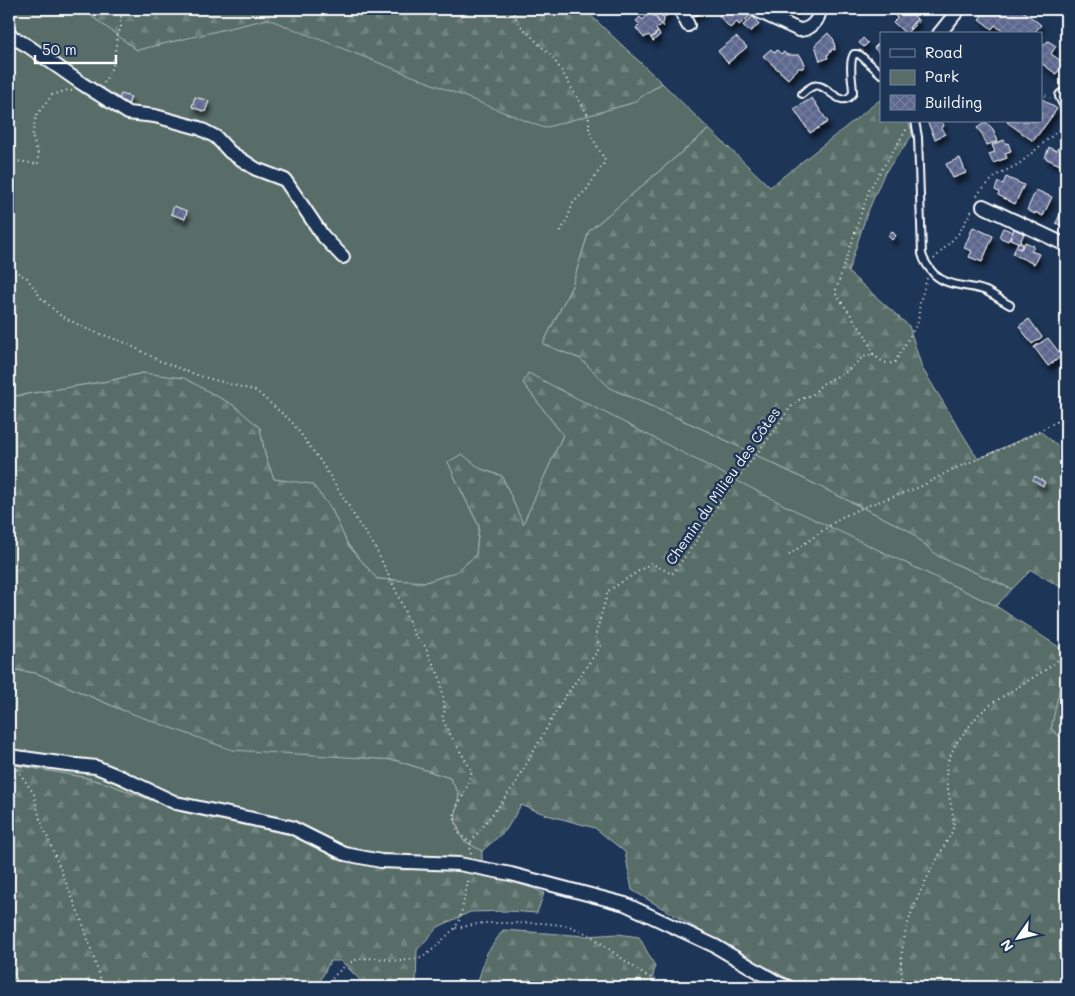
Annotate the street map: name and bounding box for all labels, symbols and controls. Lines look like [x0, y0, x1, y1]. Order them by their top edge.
scale bar [35, 32, 116, 64]
legend [880, 32, 1042, 122]
text: 50 m [42, 39, 77, 59]
text: Road [925, 42, 962, 62]
text: Park [925, 66, 959, 86]
text: Building [925, 92, 982, 112]
street label: Chemin du Milieu des Côtes [661, 403, 784, 568]
north arrow [992, 914, 1042, 964]
text: N [996, 936, 1018, 955]

